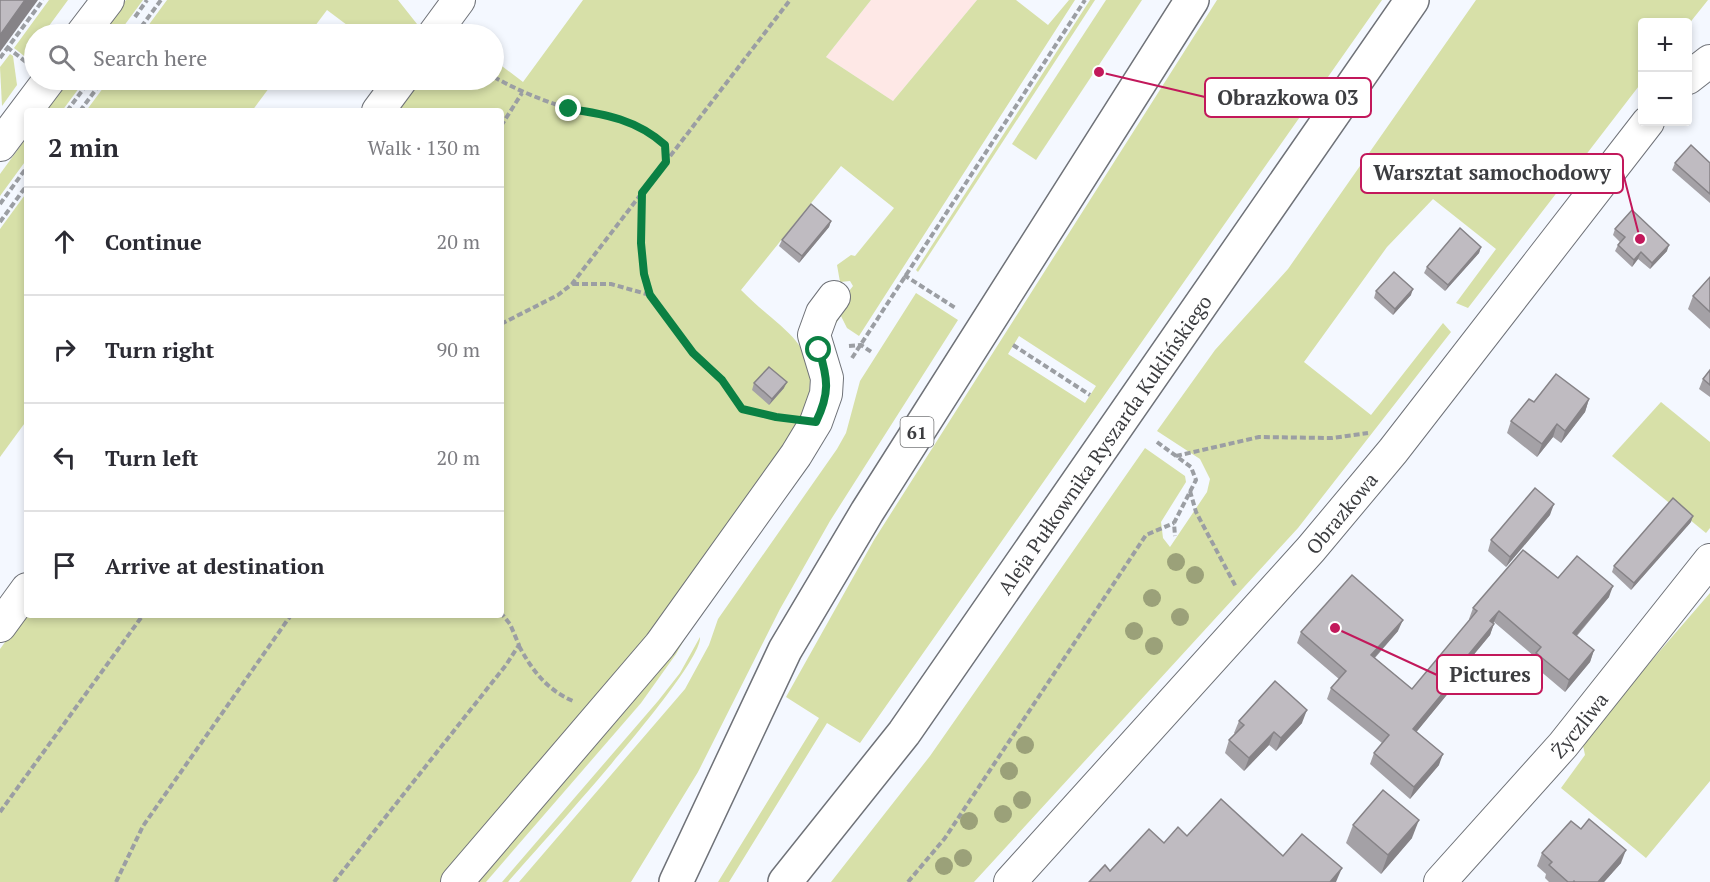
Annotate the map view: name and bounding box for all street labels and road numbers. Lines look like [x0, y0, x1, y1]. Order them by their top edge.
street label: Aleja Pułkownika Ryszarda Kuklińskiego [991, 289, 1217, 599]
road number: 61 [900, 417, 934, 447]
street label: Obrazkowa [1299, 466, 1383, 559]
street label: Życzliwa [1545, 686, 1614, 763]

